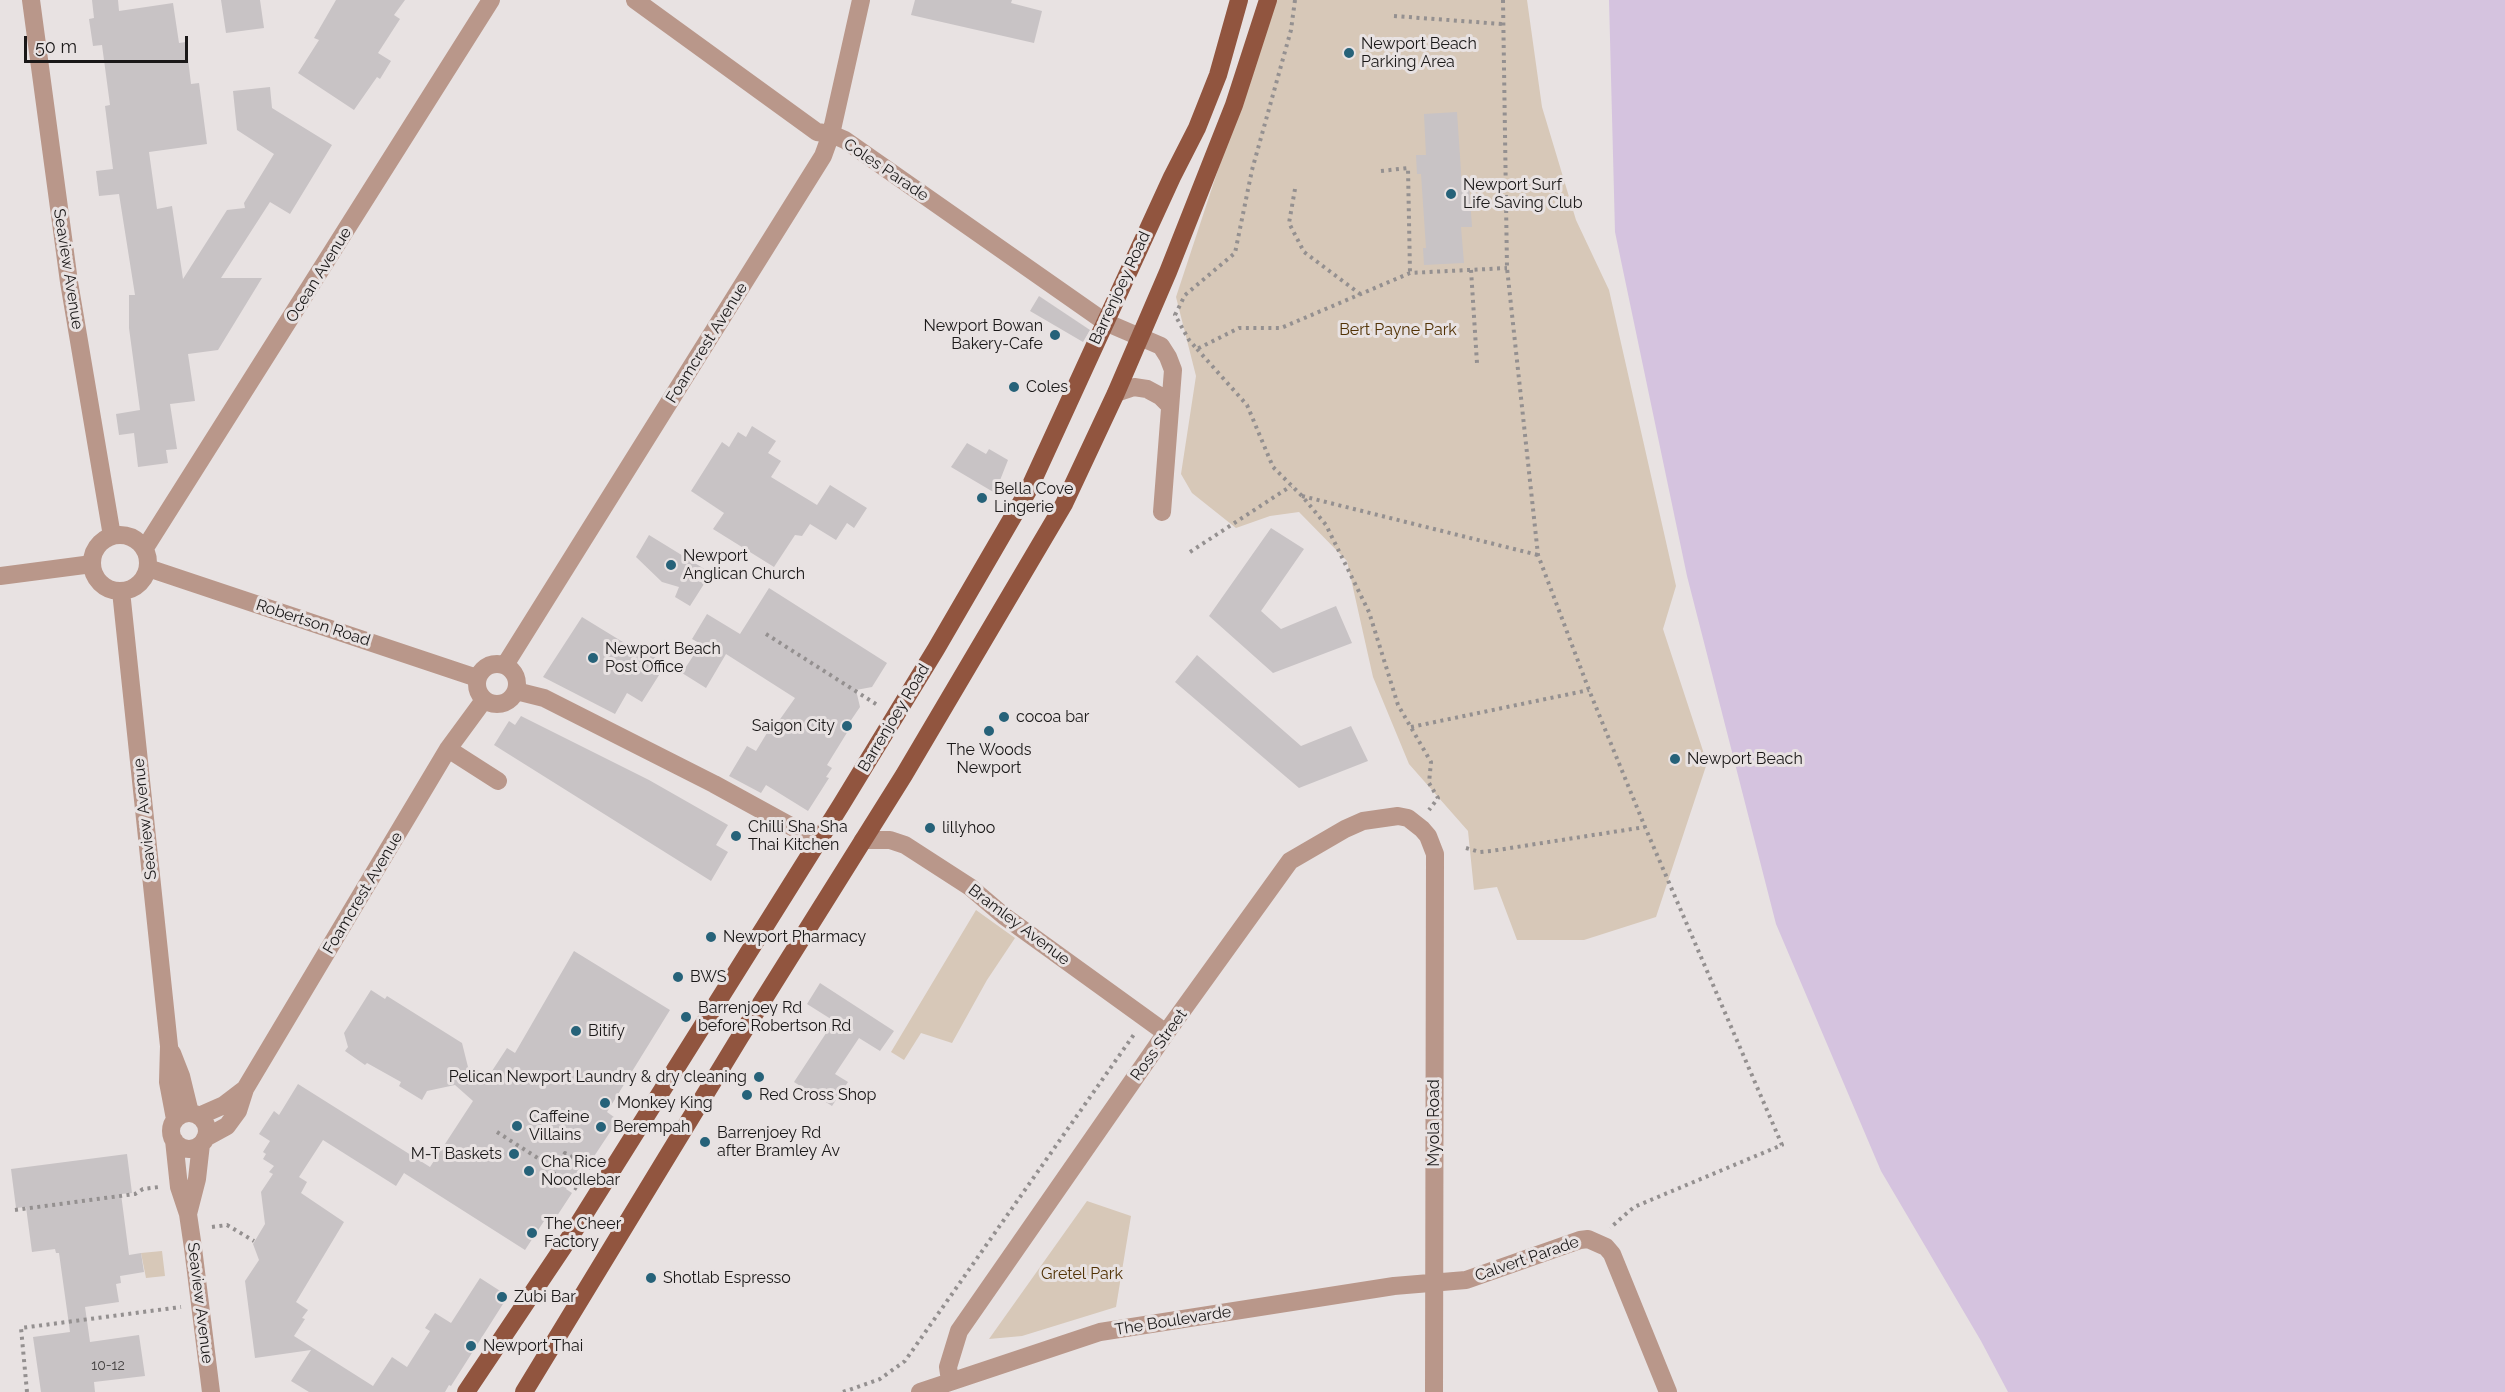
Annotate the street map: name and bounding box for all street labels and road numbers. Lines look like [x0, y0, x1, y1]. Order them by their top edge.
street label: Coles Parade [840, 135, 932, 205]
street label: Seaview Avenue [49, 207, 87, 331]
street label: Ocean Avenue [282, 224, 356, 326]
street label: Barrenjoey Road [1085, 228, 1155, 348]
street label: Foamcrest Avenue [662, 279, 752, 407]
street label: Robertson Road [253, 595, 373, 651]
street label: Barrenjoey Road [854, 661, 934, 775]
street label: Seaview Avenue [129, 757, 161, 881]
street label: Foamcrest Avenue [319, 829, 407, 957]
street label: Bramley Avenue [964, 881, 1074, 969]
street label: Ross Street [1127, 1006, 1191, 1084]
street label: Myola Road [1424, 1079, 1444, 1167]
street label: Calvert Parade [1472, 1232, 1582, 1286]
street label: Seaview Avenue [183, 1241, 217, 1365]
street label: The Boulevarde [1113, 1302, 1233, 1340]

